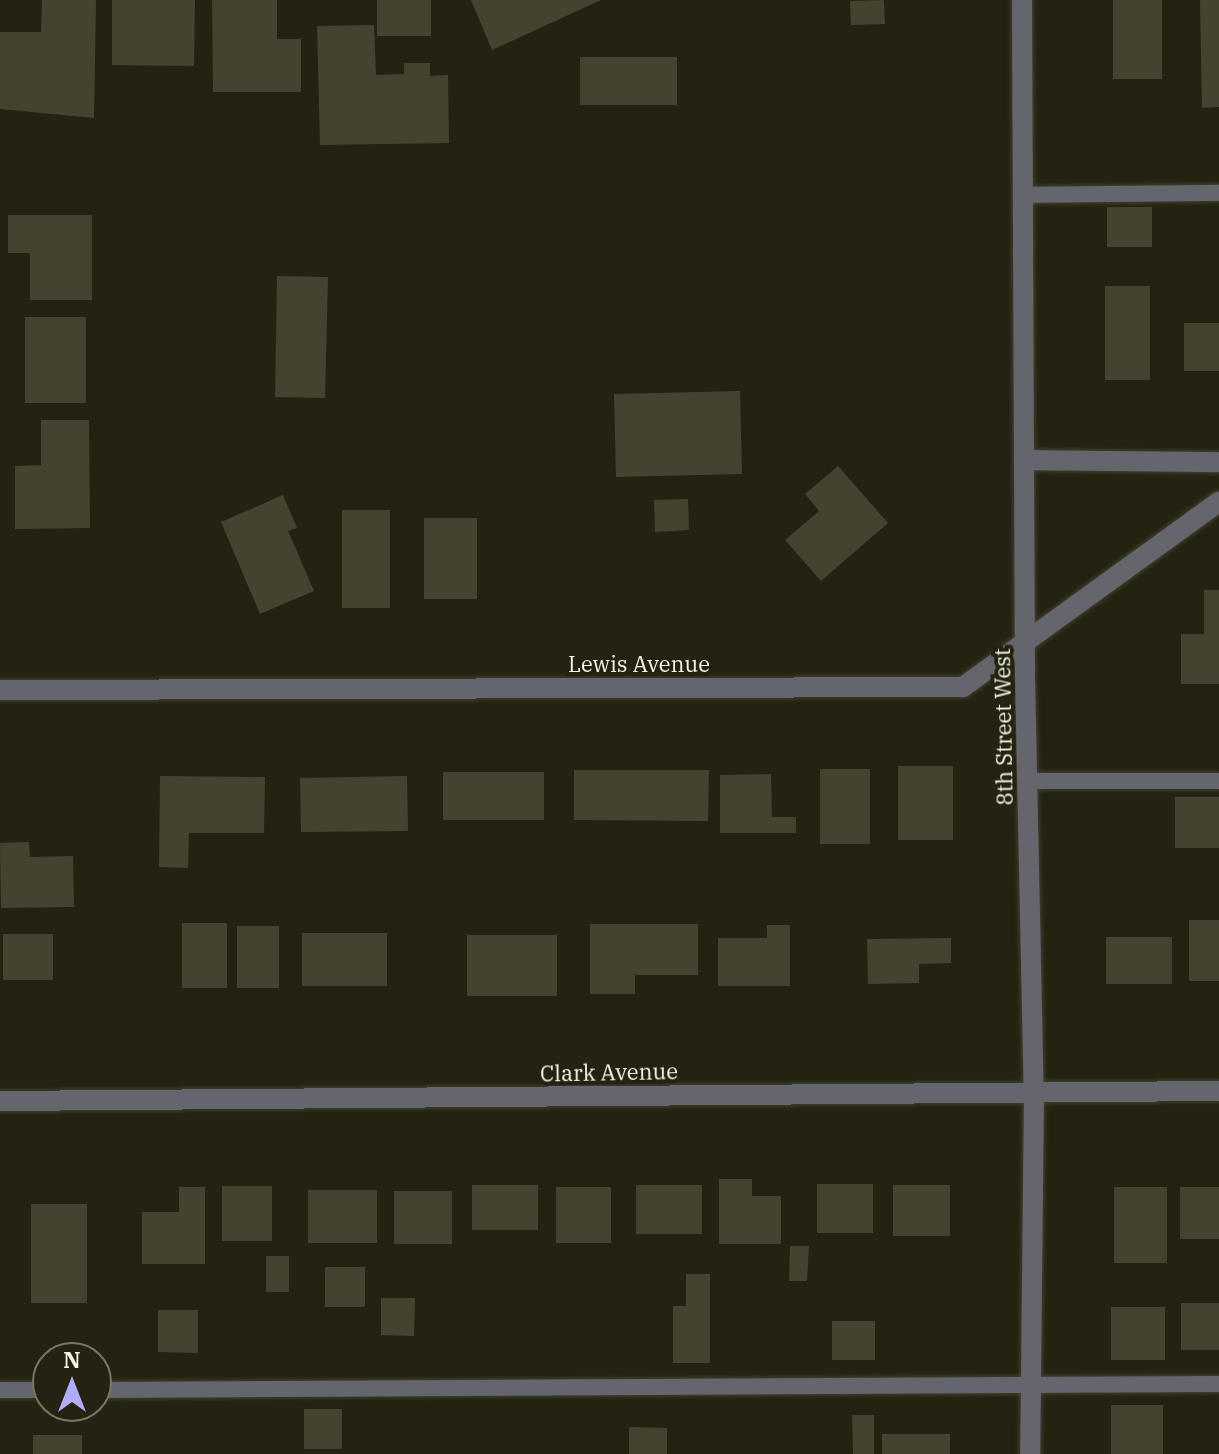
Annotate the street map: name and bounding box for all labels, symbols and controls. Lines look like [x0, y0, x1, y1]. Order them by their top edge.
street label: 8th Street West [988, 648, 1018, 806]
street label: Lewis Avenue [568, 651, 710, 677]
street label: Clark Avenue [540, 1058, 678, 1086]
north arrow [32, 1342, 112, 1422]
text: N [63, 1345, 81, 1374]

